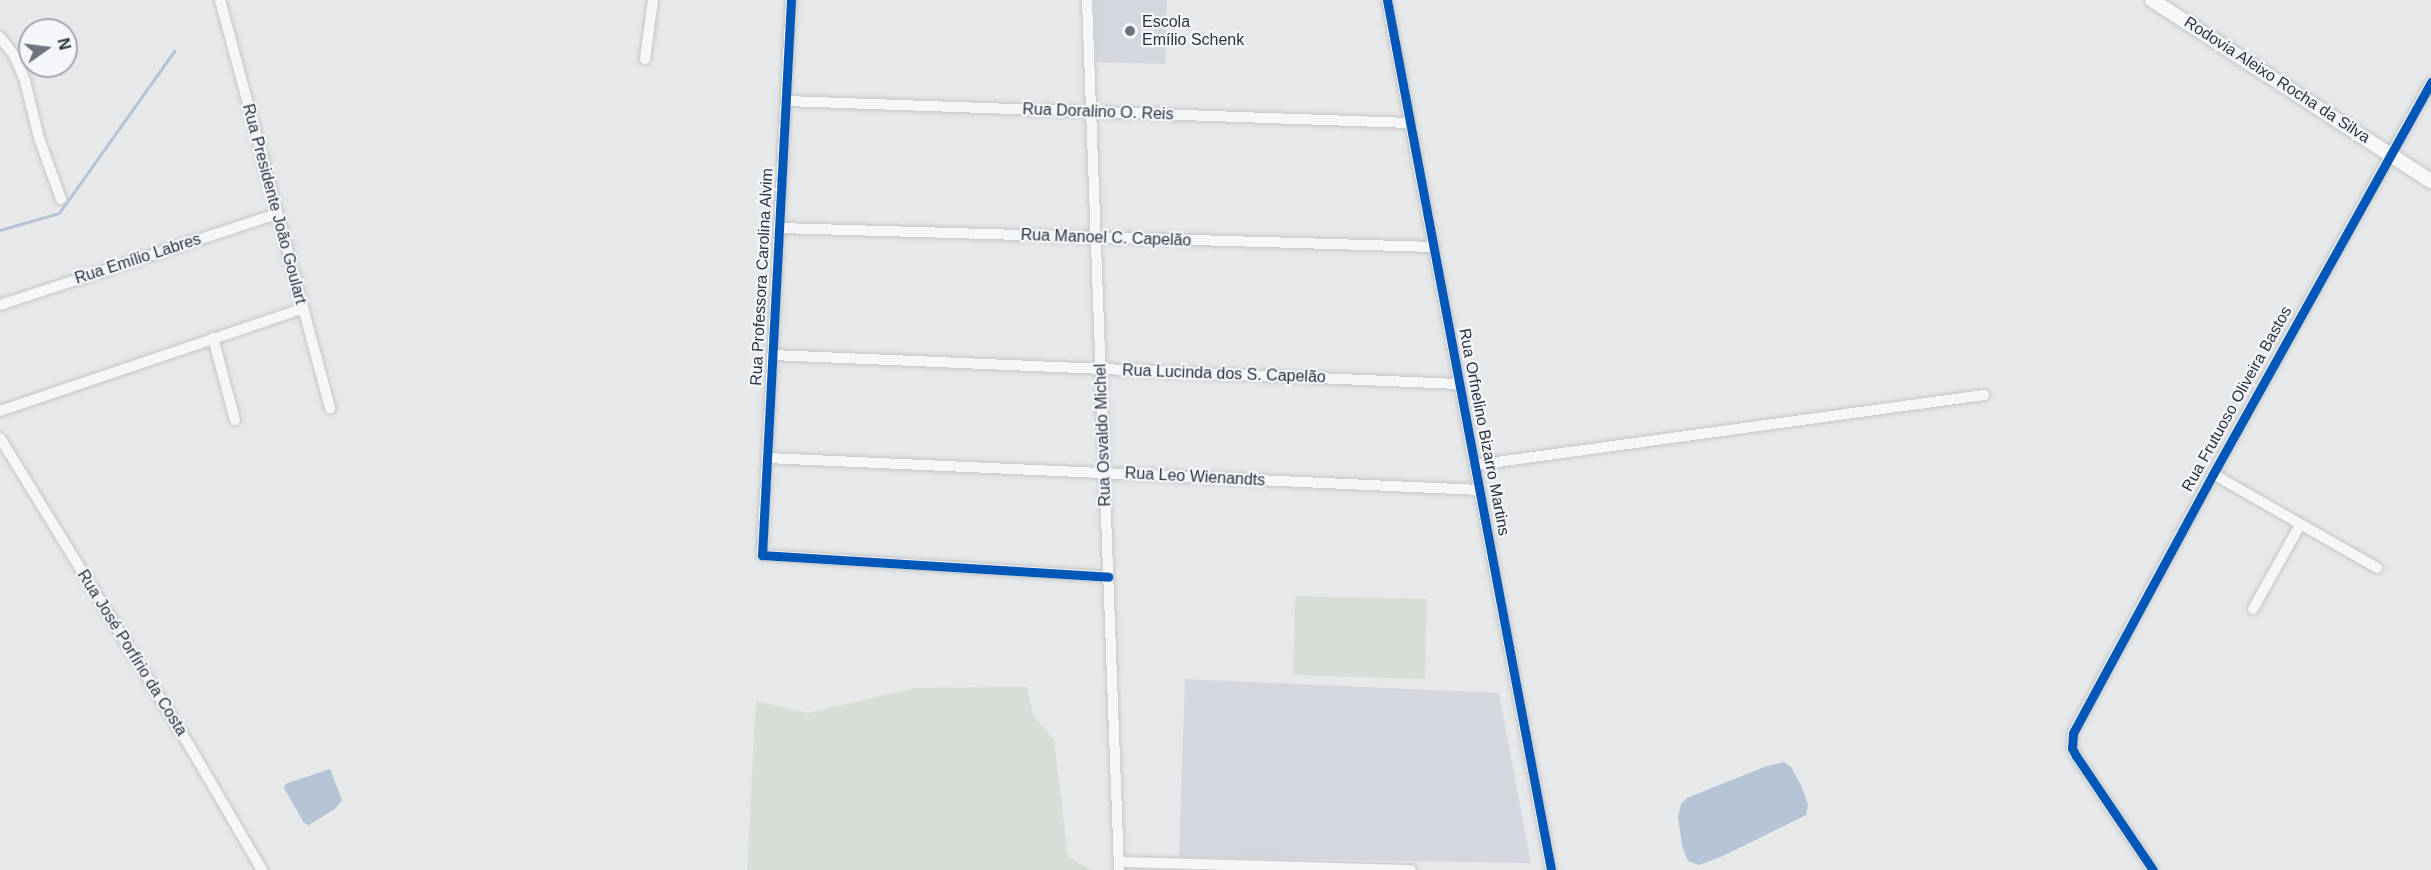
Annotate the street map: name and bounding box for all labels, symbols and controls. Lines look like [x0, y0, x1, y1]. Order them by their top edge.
place label: Escola Emílio Schenk [1142, 12, 1244, 50]
street label: Rodovia Aleixo Rocha da Silva [2180, 12, 2374, 148]
north arrow [18, 18, 78, 78]
marker: Escola Emílio Schenk [1123, 24, 1137, 38]
text: N [54, 36, 74, 52]
street label: Rua Doralino O. Reis [1022, 100, 1174, 124]
street label: Rua Presidente João Goulart [238, 102, 310, 306]
street label: Rua Professora Carolina Alvim [747, 167, 777, 387]
street label: Rua Manoel C. Capelão [1020, 225, 1192, 251]
street label: Rua Emílio Labres [72, 230, 204, 288]
street label: Rua Frutuoso Oliveira Bastos [2178, 303, 2296, 495]
street label: Rua Orfnelino Bizarro Martins [1454, 327, 1514, 537]
street label: Rua Lucinda dos S. Capelão [1122, 361, 1326, 387]
street label: Rua Osvaldo Michel [1091, 363, 1115, 507]
street label: Rua Leo Wienandts [1124, 464, 1266, 490]
street label: Rua José Porfírio da Costa [73, 566, 191, 740]

